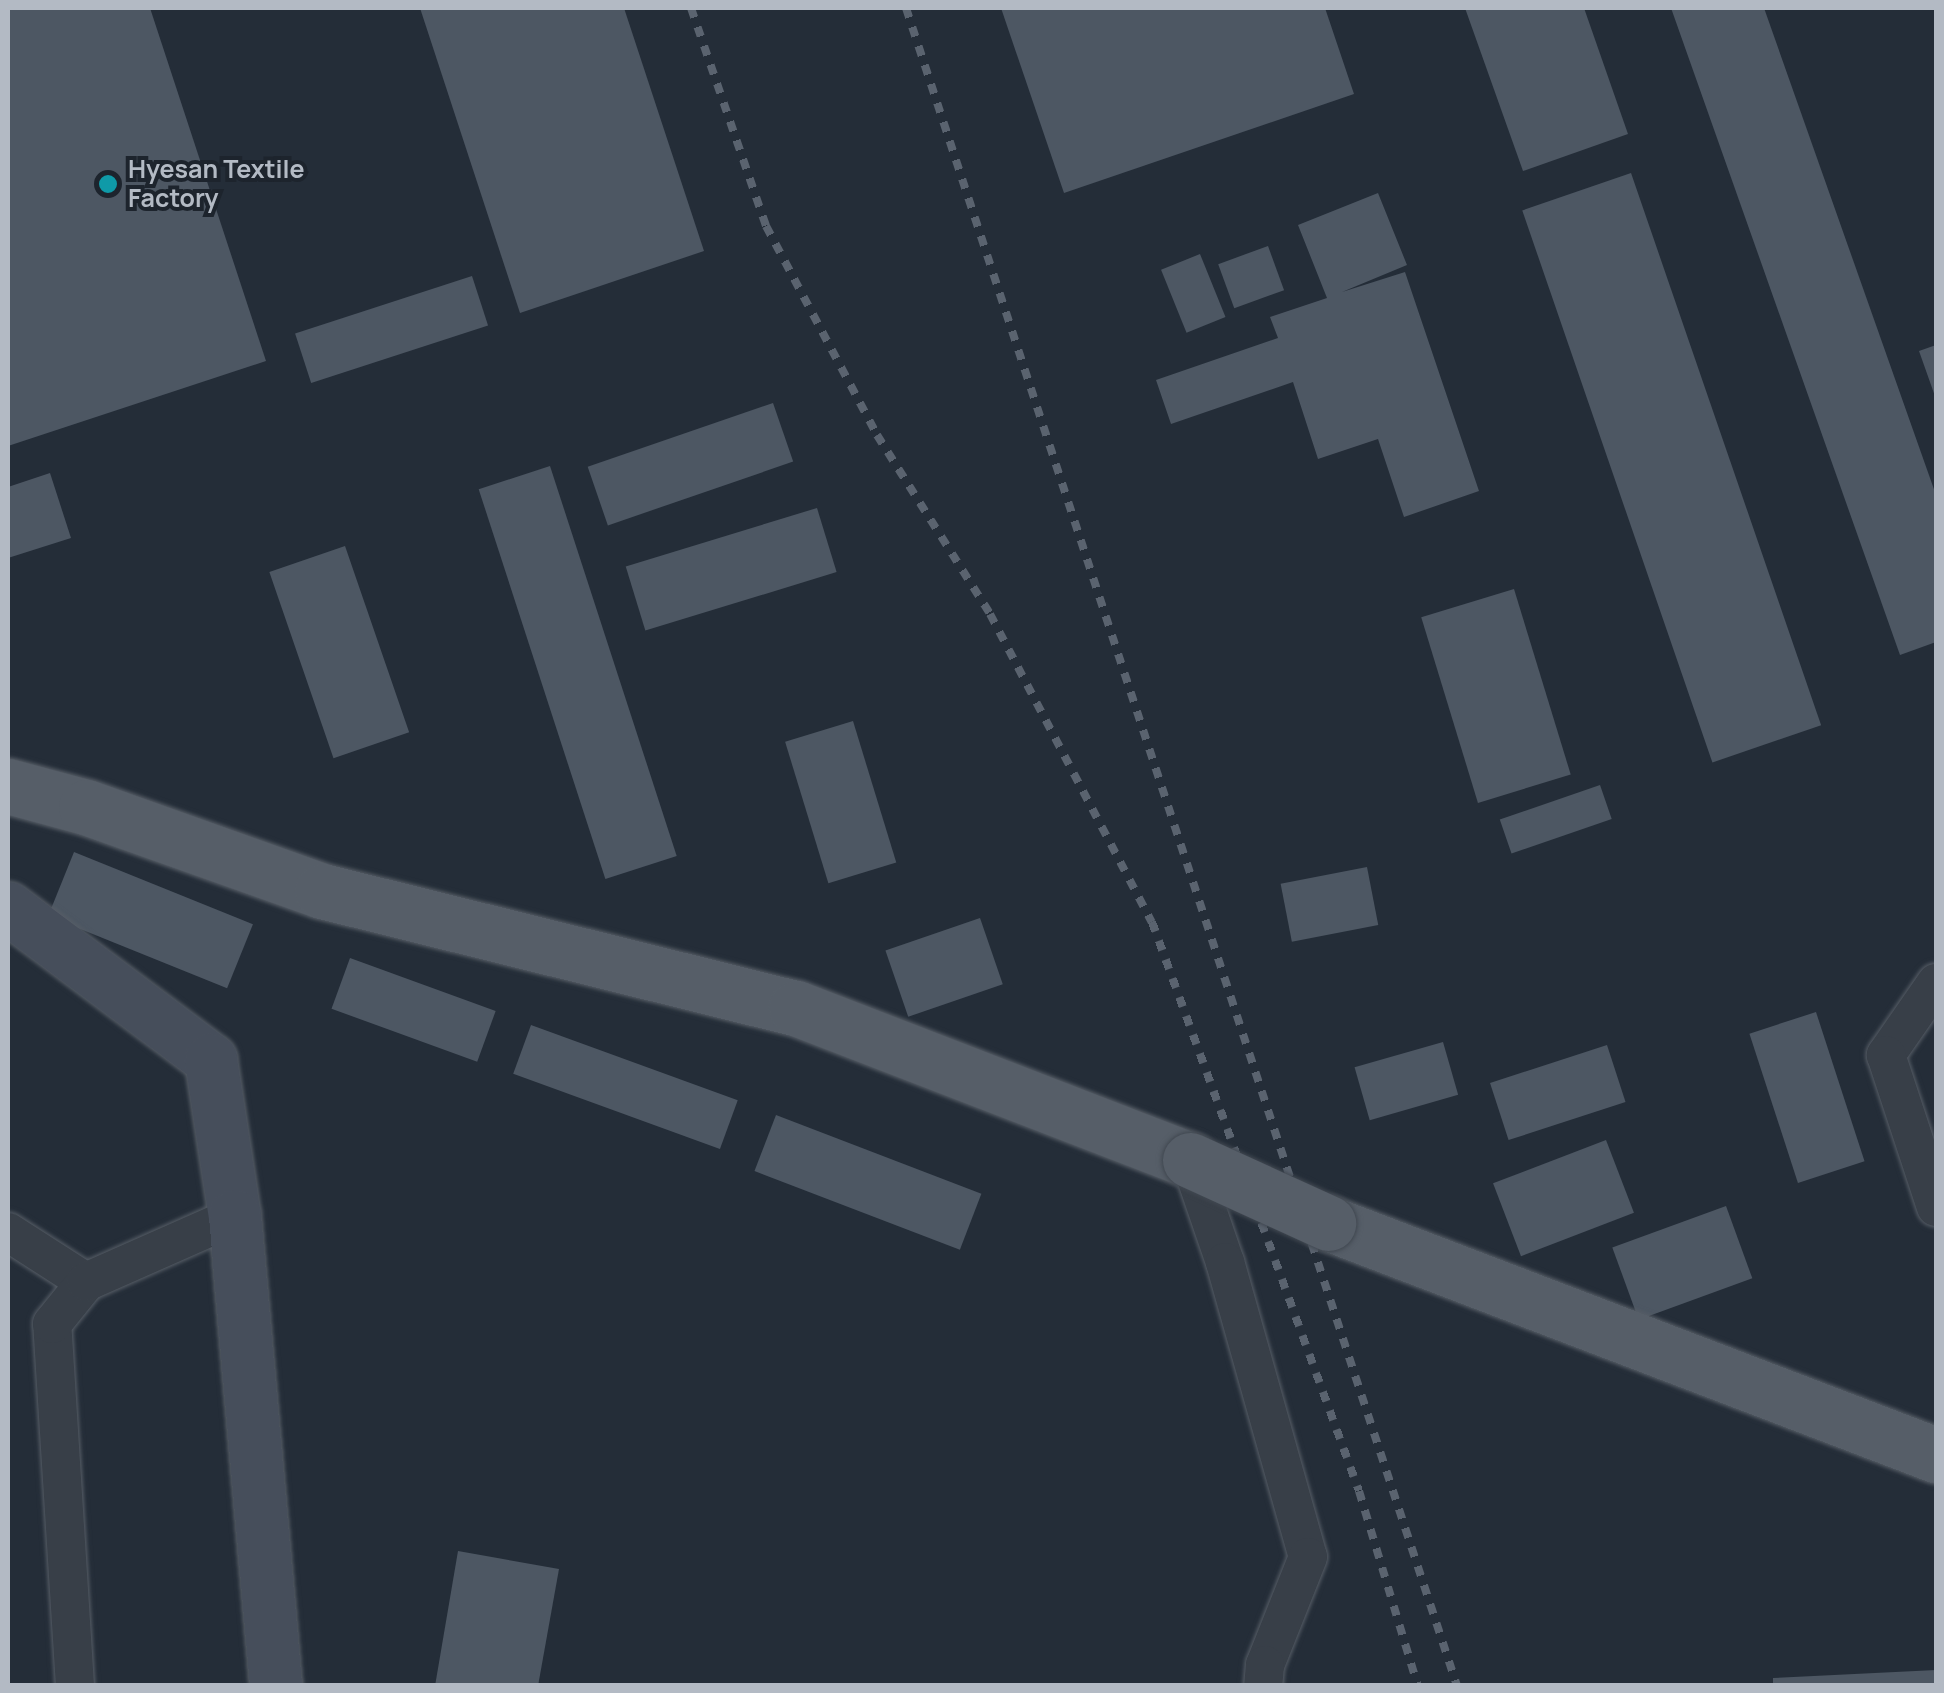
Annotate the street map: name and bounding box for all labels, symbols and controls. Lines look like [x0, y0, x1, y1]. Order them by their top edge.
place label: Hyesan Textile Factory [128, 155, 305, 214]
marker: Hyesan Textile Factory [97, 173, 119, 195]

